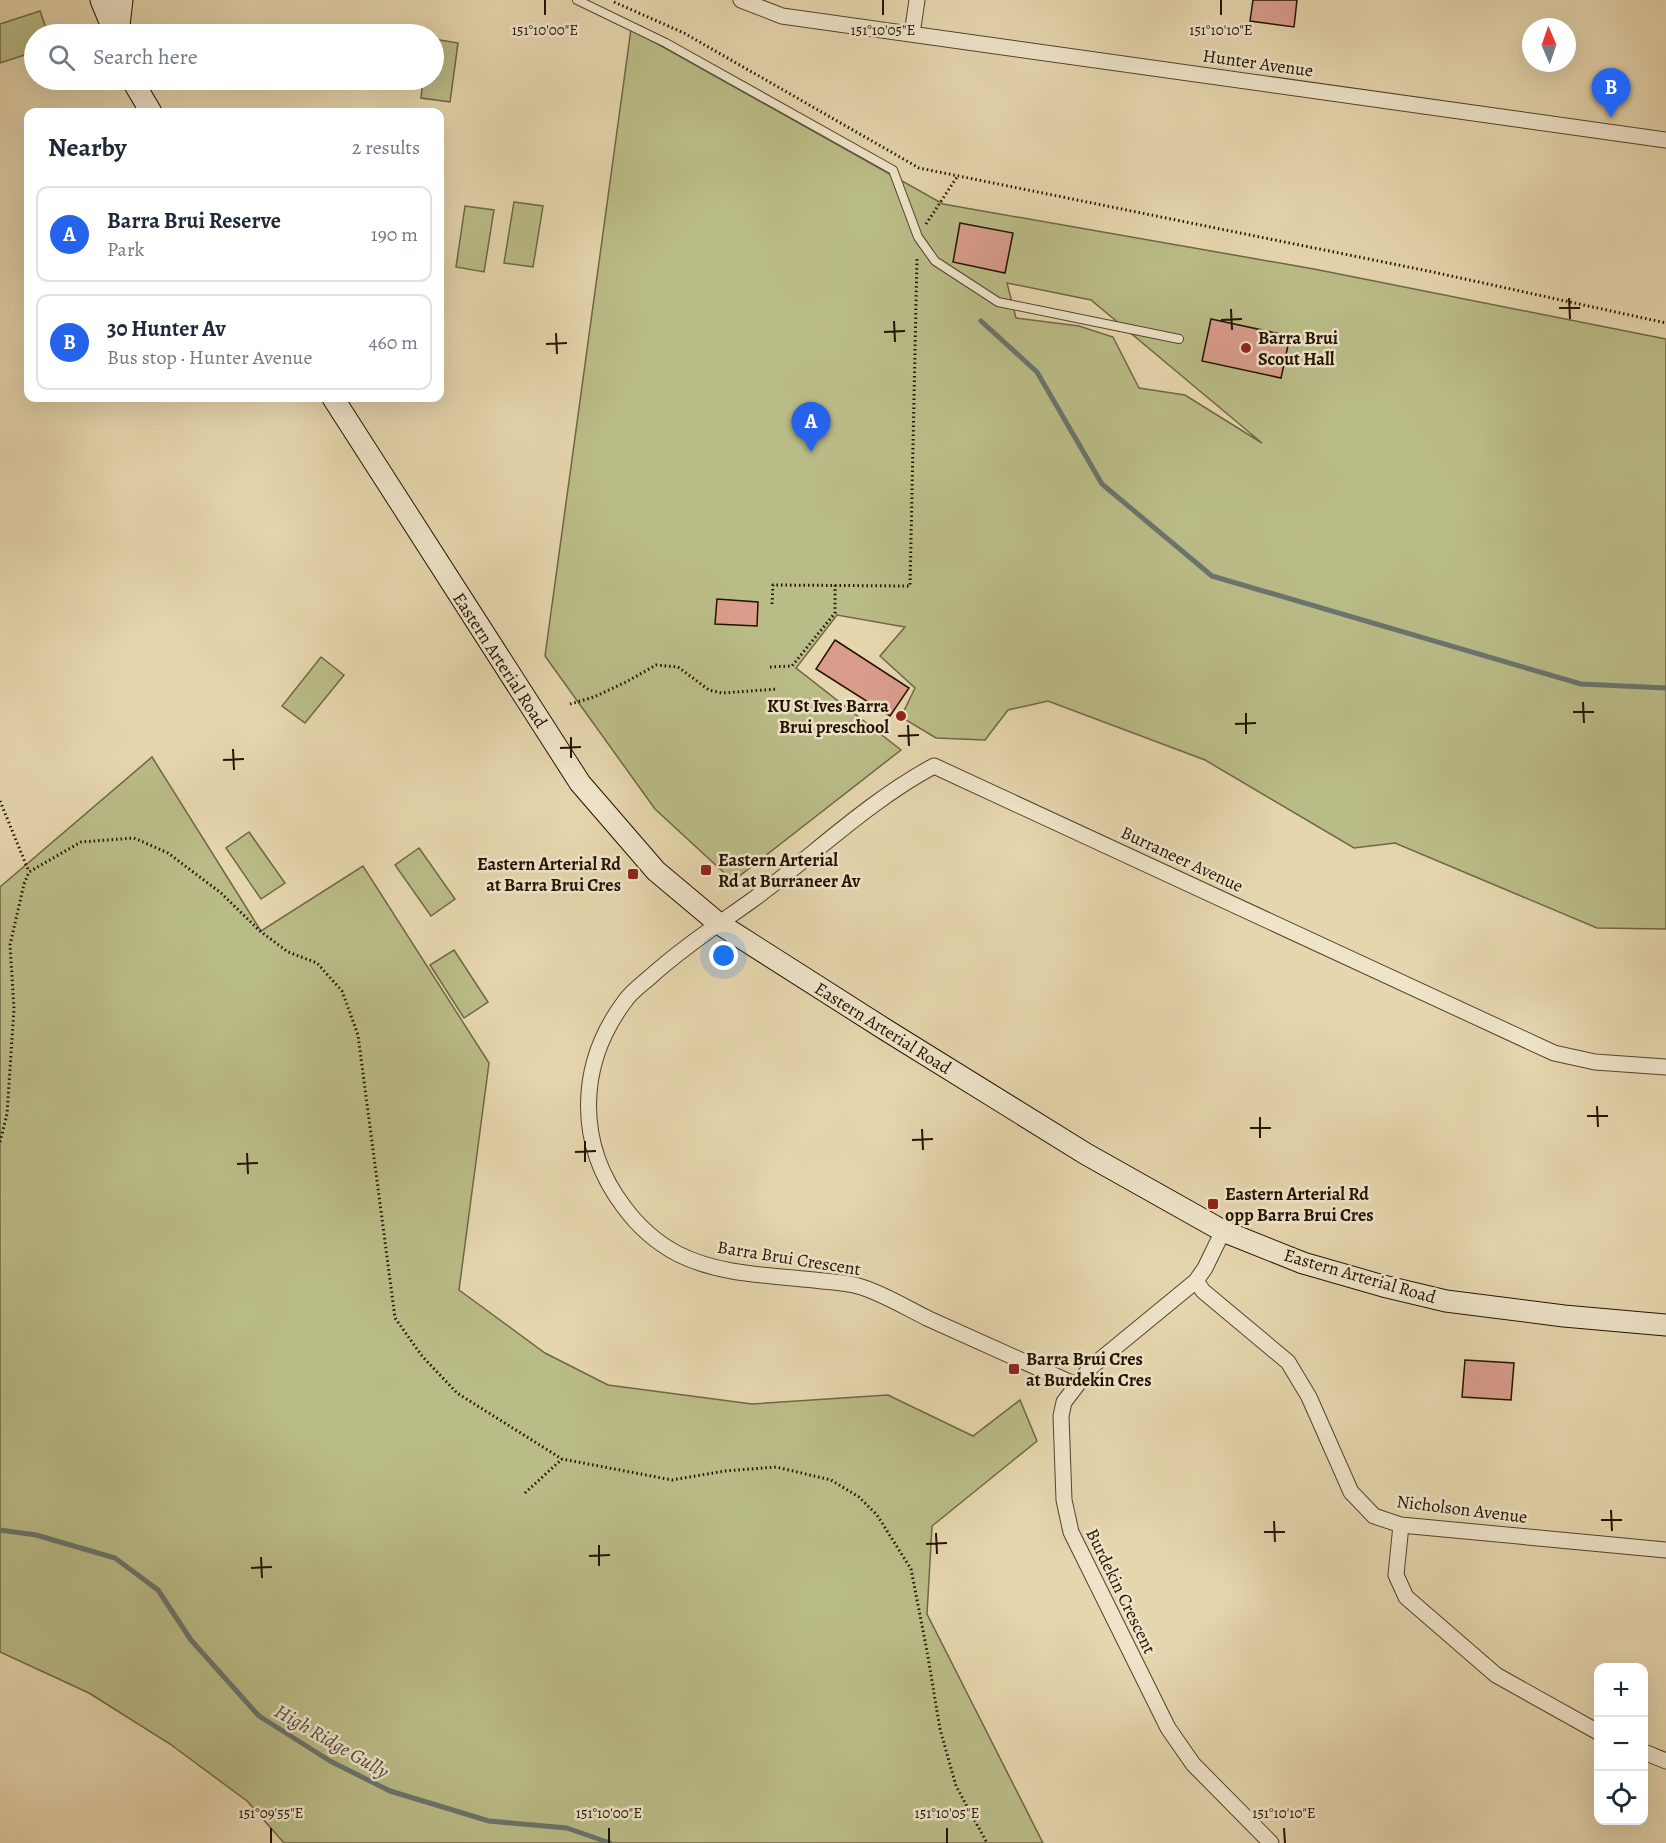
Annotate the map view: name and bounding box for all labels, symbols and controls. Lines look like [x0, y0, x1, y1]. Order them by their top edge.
north arrow [1522, 18, 1576, 72]
text: 151°10'00"E [512, 20, 578, 40]
text: 151°10'05"E [851, 20, 915, 40]
text: 151°10'10"E [1189, 20, 1253, 40]
search box [24, 24, 444, 90]
icon: search [45, 41, 78, 74]
text: Search here [93, 42, 198, 72]
street label: Hunter Avenue [1201, 43, 1315, 83]
pin: B [1592, 68, 1630, 118]
text: Nearby [48, 130, 127, 165]
text: 2 results [352, 134, 420, 161]
text: Barra Brui Reserve [107, 206, 281, 236]
text: A [63, 221, 76, 248]
text: 190 m [371, 221, 418, 248]
text: Park [107, 236, 145, 263]
text: 30 Hunter Av [107, 314, 226, 344]
place label: Barra Brui Scout Hall [1258, 326, 1338, 371]
text: B [63, 329, 76, 356]
text: 460 m [368, 329, 418, 356]
marker: Barra Brui Scout Hall [1239, 341, 1253, 355]
text: Bus stop · Hunter Avenue [107, 344, 312, 371]
pin: A [792, 402, 830, 452]
street label: Eastern Arterial Road [447, 588, 553, 733]
place label: KU St Ives Barra Brui preschool [767, 694, 889, 739]
marker: KU St Ives Barra Brui preschool [894, 709, 908, 723]
street label: Burraneer Avenue [1117, 820, 1247, 898]
place label: Eastern Arterial Rd at Burraneer Av [718, 848, 861, 893]
place label: Eastern Arterial Rd at Barra Brui Cres [477, 852, 621, 897]
marker: Eastern Arterial Rd at Burraneer Av [699, 863, 713, 877]
marker: Eastern Arterial Rd at Barra Brui Cres [626, 867, 640, 881]
your location [709, 941, 738, 970]
street label: Eastern Arterial Road [810, 976, 956, 1080]
place label: Eastern Arterial Rd opp Barra Brui Cres [1225, 1182, 1374, 1227]
marker: Eastern Arterial Rd opp Barra Brui Cres [1206, 1197, 1220, 1211]
street label: Barra Brui Crescent [716, 1235, 862, 1281]
street label: Eastern Arterial Road [1281, 1243, 1439, 1309]
place label: Barra Brui Cres at Burdekin Cres [1026, 1347, 1152, 1392]
marker: Barra Brui Cres at Burdekin Cres [1007, 1362, 1021, 1376]
street label: Nicholson Avenue [1395, 1489, 1529, 1529]
street label: Burdekin Crescent [1080, 1524, 1162, 1658]
map controls [1594, 1663, 1648, 1825]
button: + [1594, 1663, 1648, 1717]
water label: High Ridge Gully [270, 1698, 394, 1785]
button: − [1594, 1717, 1648, 1771]
button: locate [1594, 1771, 1648, 1825]
text: 151°09'55"E [239, 1803, 303, 1823]
text: 151°10'00"E [576, 1803, 642, 1823]
text: 151°10'05"E [915, 1803, 979, 1823]
text: 151°10'10"E [1252, 1803, 1316, 1823]

